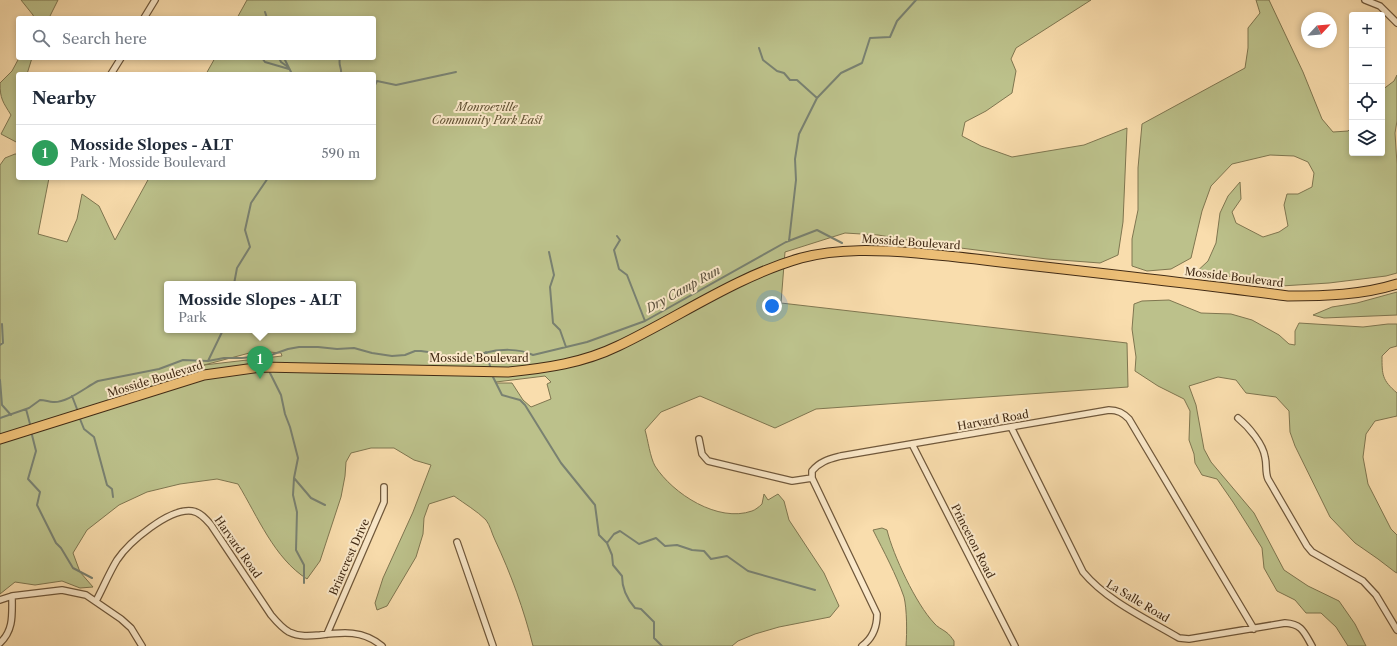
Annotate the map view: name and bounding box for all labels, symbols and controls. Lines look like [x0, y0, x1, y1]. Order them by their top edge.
north arrow [1301, 12, 1337, 48]
map controls [1349, 12, 1385, 156]
button: + [1349, 12, 1385, 48]
search box [16, 16, 376, 60]
icon: search [30, 27, 52, 49]
text: Search here [62, 29, 147, 48]
button: − [1349, 48, 1385, 84]
button: locate [1349, 84, 1385, 120]
text: Nearby [32, 88, 96, 108]
park label: Monroeville Community Park East [432, 100, 543, 127]
button: layers [1349, 120, 1385, 156]
text: Mosside Slopes - ALT [70, 135, 233, 154]
text: 1 [42, 145, 48, 161]
text: 590 m [322, 145, 360, 161]
text: Park · Mosside Boulevard [70, 154, 226, 170]
street label: Mosside Boulevard [861, 232, 961, 252]
water label: Dry Camp Run [642, 262, 723, 316]
street label: Mosside Boulevard [1184, 264, 1284, 290]
popup [164, 281, 356, 333]
text: Mosside Slopes - ALT [178, 290, 342, 309]
your location [762, 296, 782, 316]
text: Park [178, 309, 207, 325]
pin: 1 [247, 346, 273, 379]
street label: Mosside Boulevard [429, 351, 529, 365]
street label: Mosside Boulevard [105, 358, 205, 400]
street label: Harvard Road [956, 407, 1030, 433]
street label: Princeton Road [948, 501, 998, 581]
street label: Harvard Road [211, 513, 265, 581]
street label: Briarcrest Drive [326, 516, 372, 598]
street label: La Salle Road [1104, 577, 1172, 625]

